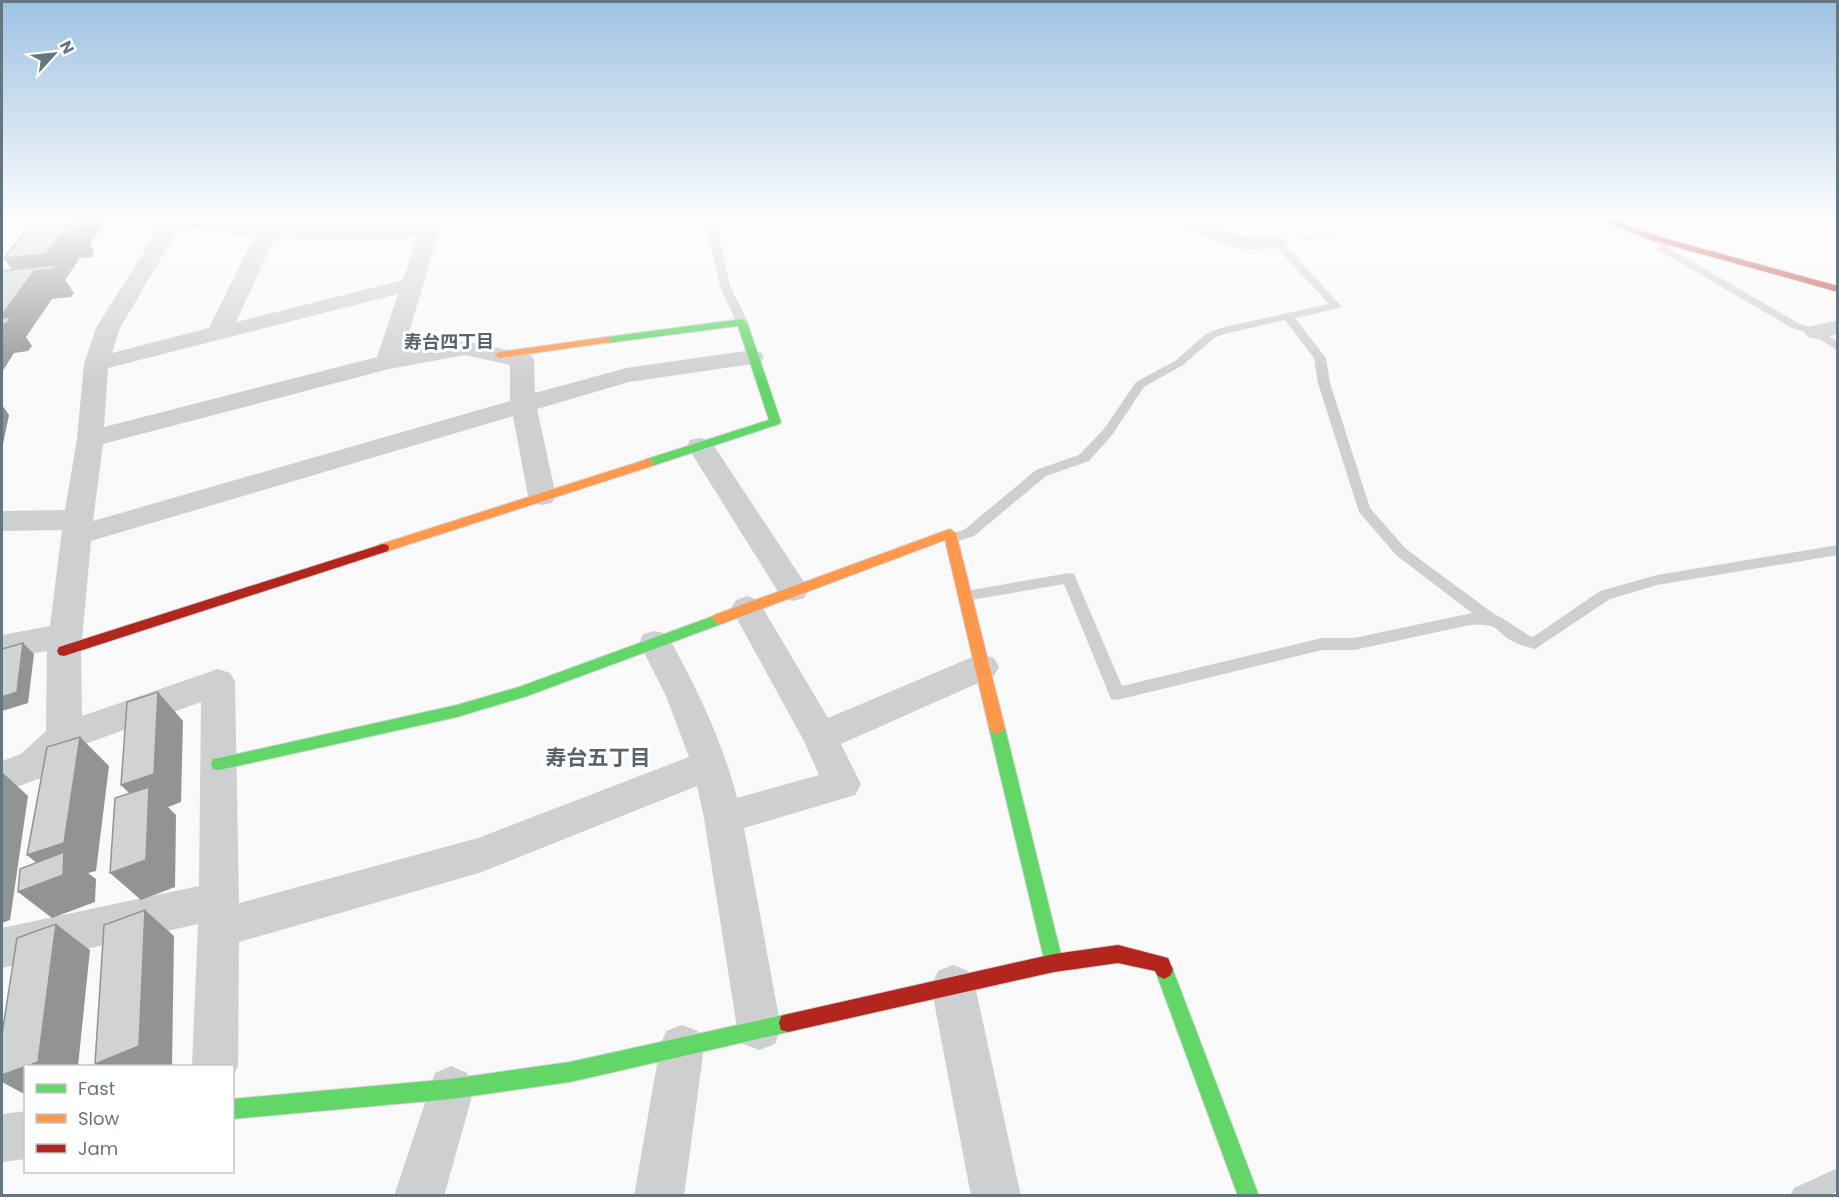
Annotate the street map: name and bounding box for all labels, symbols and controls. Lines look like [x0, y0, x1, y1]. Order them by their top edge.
north arrow [24, 24, 84, 84]
text: N [54, 37, 80, 58]
district label: 寿台四丁目 [404, 329, 494, 354]
district label: 寿台五丁目 [546, 743, 651, 772]
legend [24, 1065, 234, 1173]
text: Fast [78, 1076, 115, 1101]
text: Slow [78, 1106, 120, 1131]
text: Jam [78, 1136, 118, 1161]

